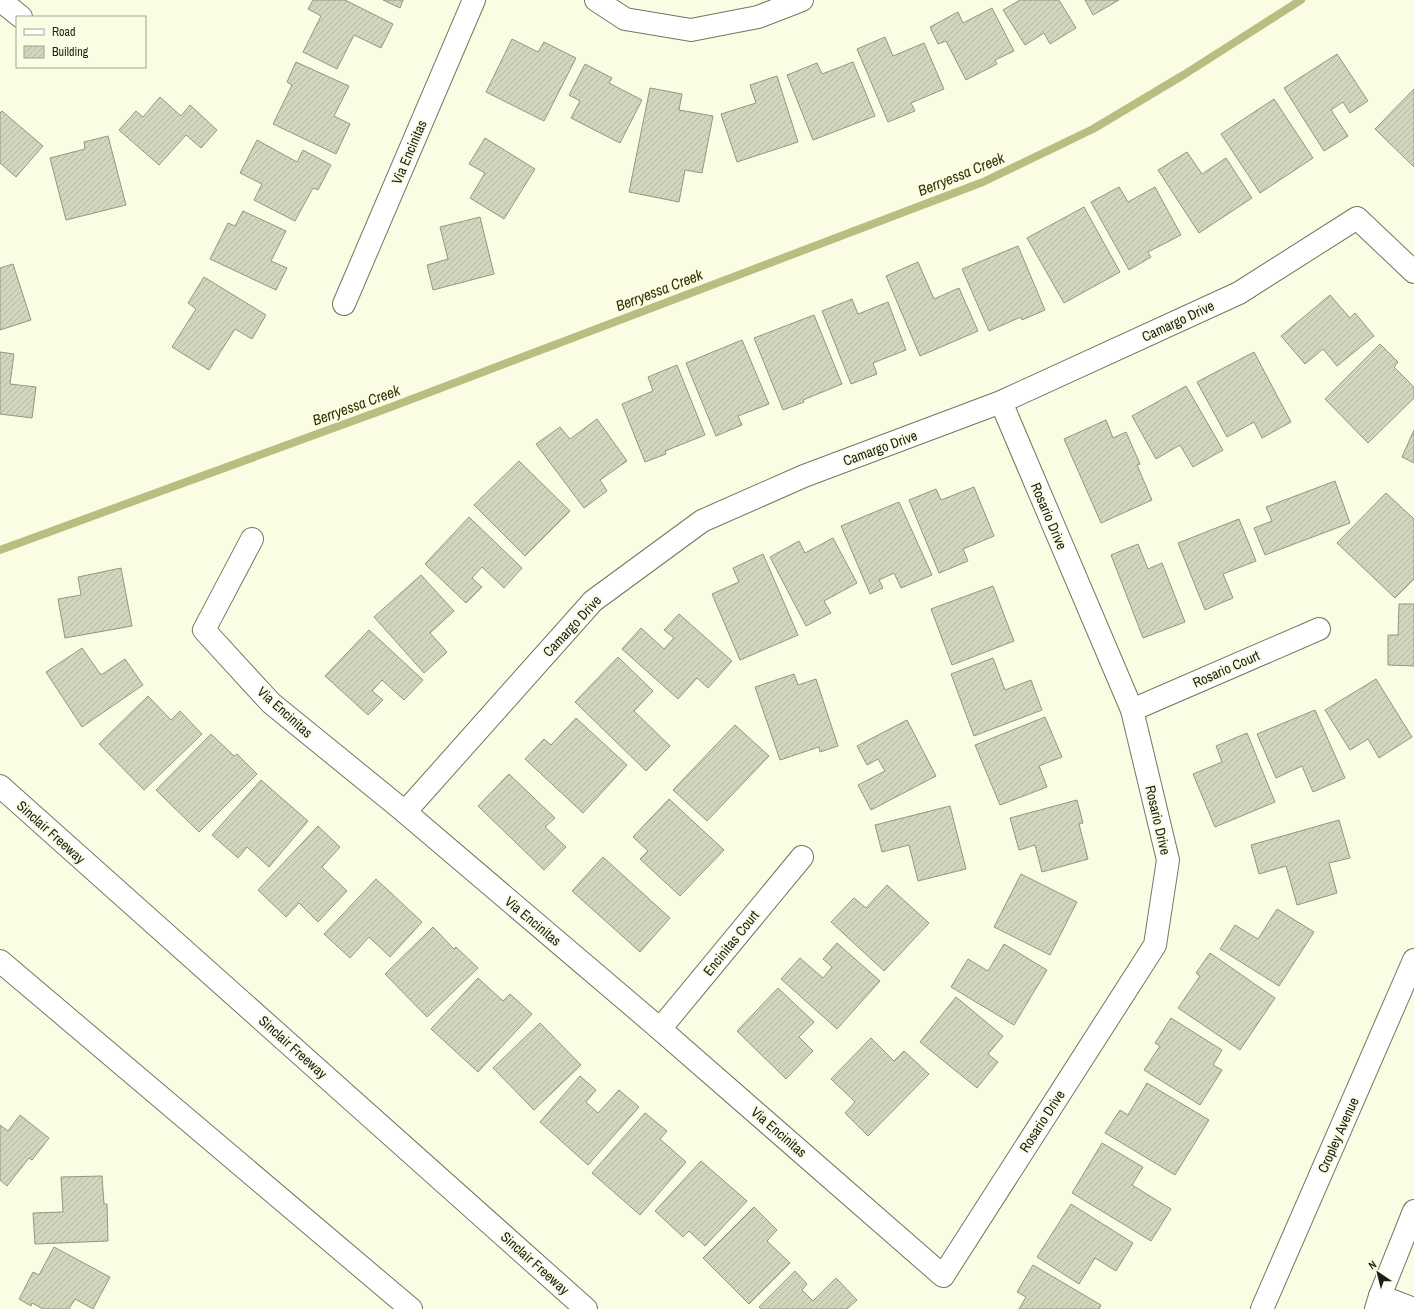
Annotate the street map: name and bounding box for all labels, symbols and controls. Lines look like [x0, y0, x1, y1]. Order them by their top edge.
legend [16, 16, 146, 68]
text: Road [52, 24, 76, 40]
text: Building [52, 44, 89, 60]
street label: Via Encinitas [387, 117, 431, 187]
water label: Berryessa Creek [915, 147, 1008, 201]
water label: Berryessa Creek [612, 263, 706, 316]
street label: Camargo Drive [1139, 296, 1217, 346]
water label: Berryessa Creek [309, 379, 403, 431]
street label: Camargo Drive [840, 426, 920, 470]
street label: Rosario Drive [1027, 480, 1071, 552]
street label: Camargo Drive [539, 591, 605, 661]
street label: Rosario Court [1190, 646, 1262, 692]
street label: Via Encinitas [254, 683, 317, 742]
street label: Rosario Drive [1141, 783, 1175, 857]
street label: Sinclair Freeway [13, 796, 89, 868]
street label: Via Encinitas [501, 892, 565, 950]
street label: Encinitas Court [699, 907, 763, 979]
street label: Sinclair Freeway [255, 1011, 331, 1083]
street label: Rosario Drive [1015, 1086, 1069, 1156]
street label: Cropley Avenue [1313, 1094, 1363, 1176]
street label: Via Encinitas [747, 1103, 811, 1161]
street label: Sinclair Freeway [497, 1227, 573, 1299]
north arrow [1358, 1253, 1398, 1293]
text: N [1366, 1257, 1379, 1272]

